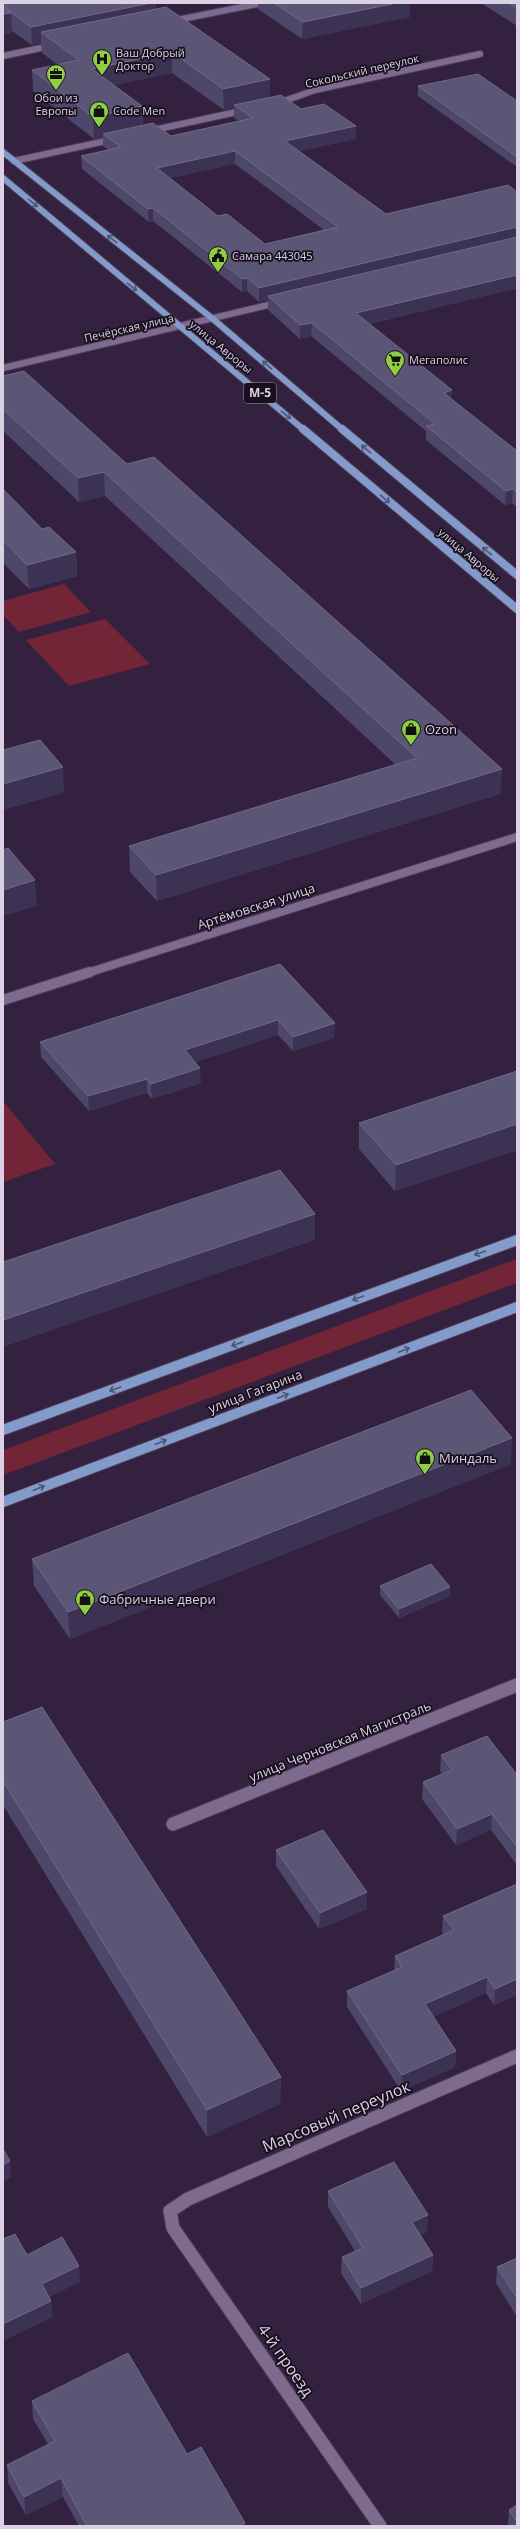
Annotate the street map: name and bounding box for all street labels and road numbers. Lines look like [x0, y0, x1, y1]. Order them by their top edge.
street label: Сокольский переулок [303, 50, 421, 91]
street label: Печёрская улица [83, 310, 175, 345]
street label: улица Авроры [187, 317, 256, 376]
road number: М-5 [244, 383, 276, 403]
street label: улица Авроры [435, 524, 503, 585]
street label: Артёмовская улица [195, 878, 317, 934]
street label: улица Гагарина [205, 1365, 305, 1417]
street label: улица Черновская Магистраль [246, 1696, 434, 1786]
street label: Марсовый переулок [259, 2075, 414, 2157]
street label: 4-й проезд [253, 2319, 319, 2401]

